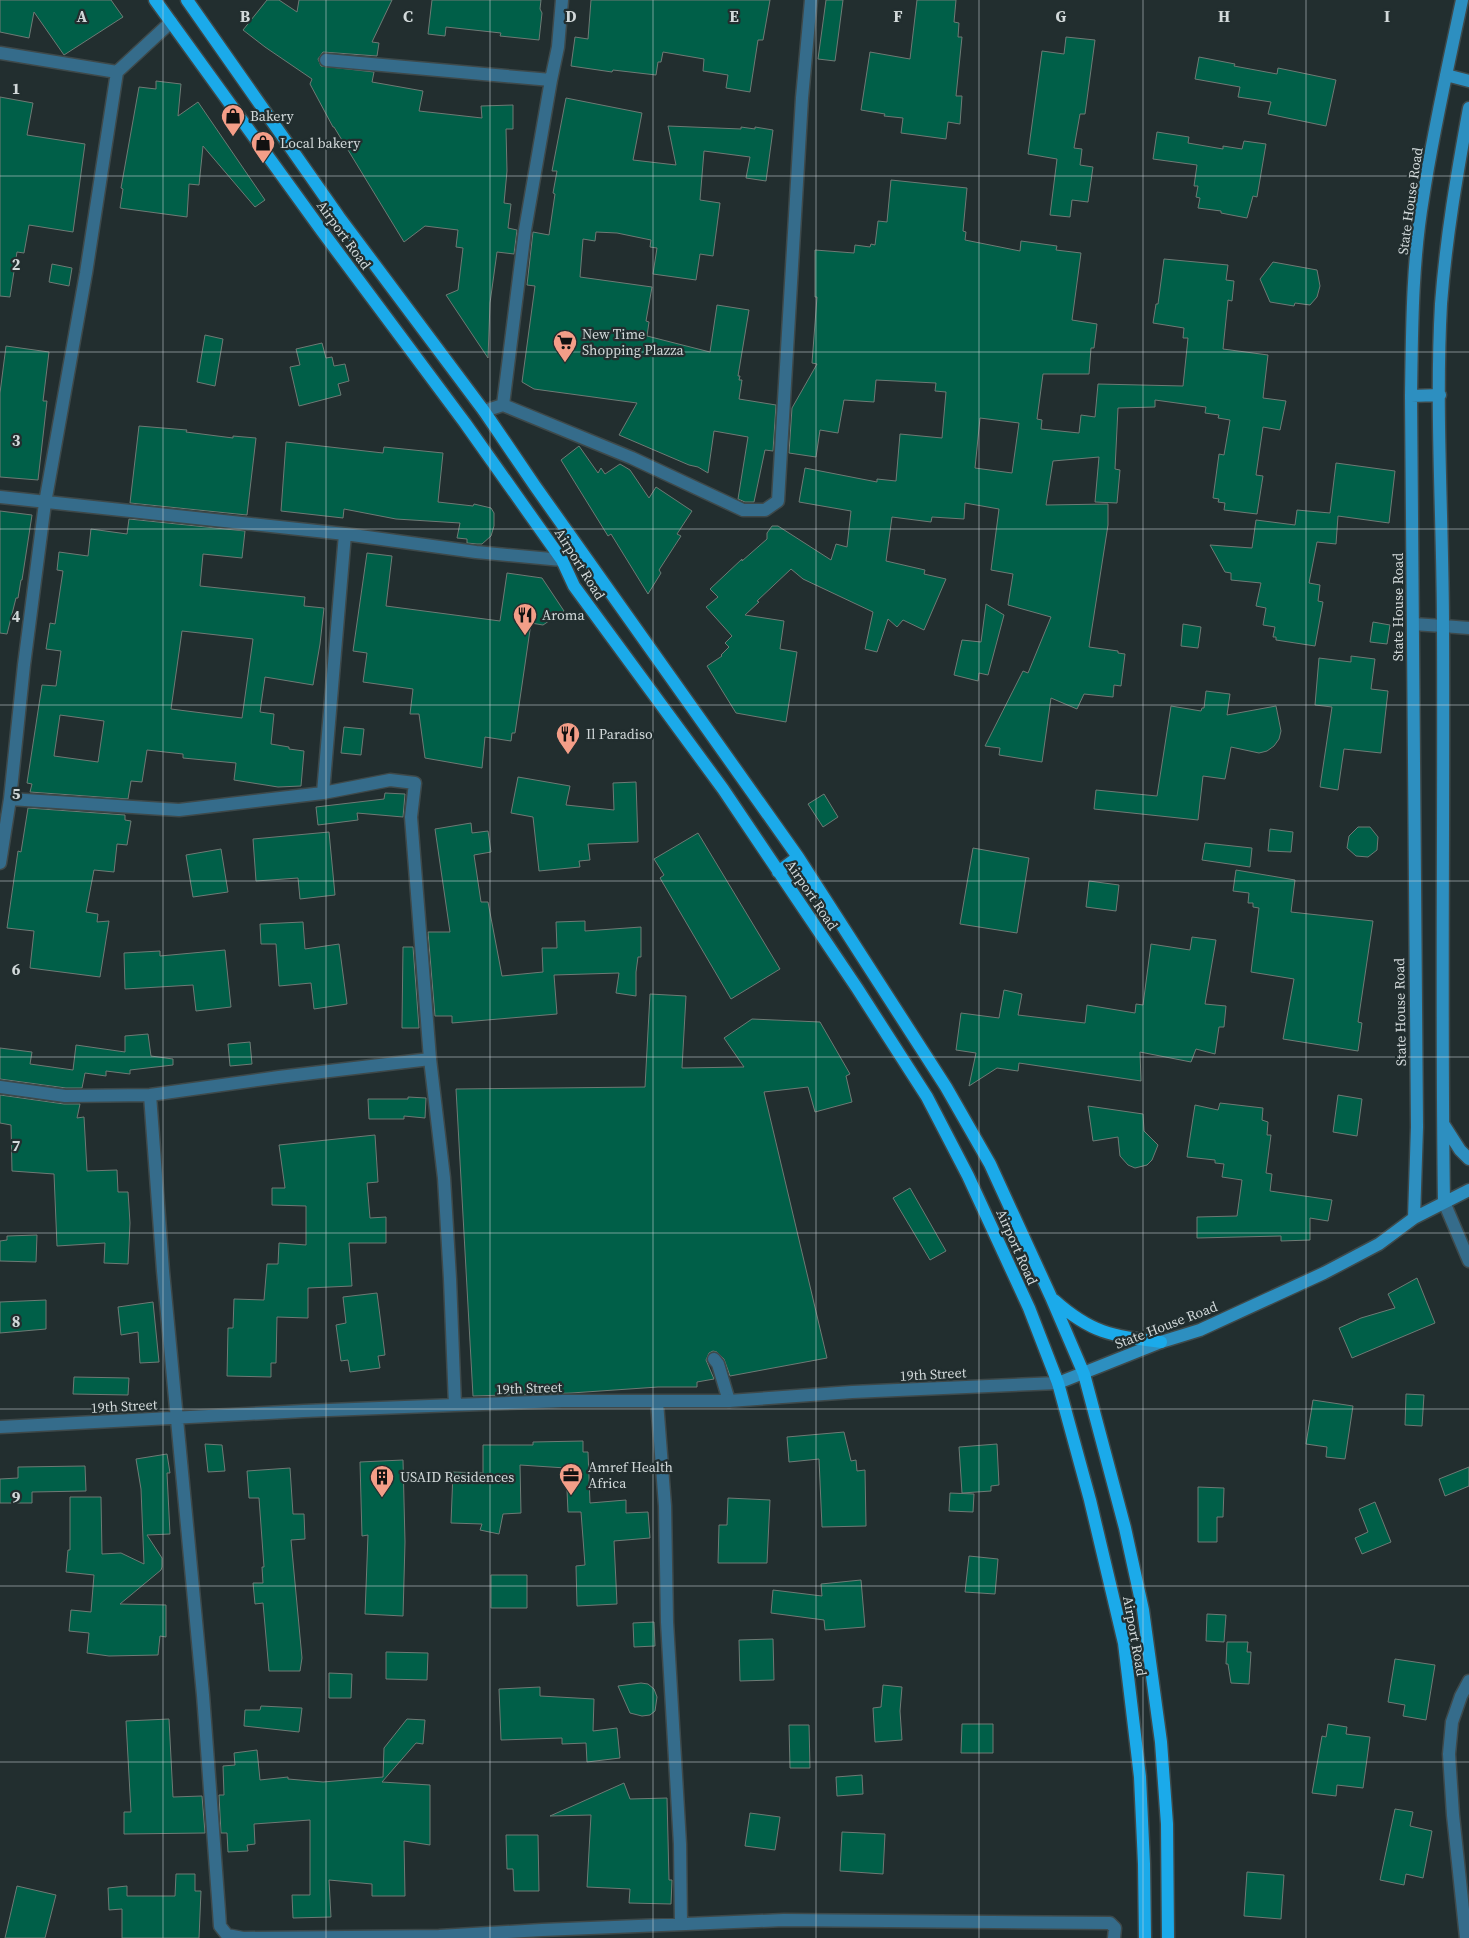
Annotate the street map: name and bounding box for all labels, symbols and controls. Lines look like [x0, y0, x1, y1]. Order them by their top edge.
text: A [77, 5, 88, 27]
text: B [240, 5, 251, 27]
text: C [403, 5, 413, 27]
text: D [565, 5, 577, 27]
text: E [729, 5, 739, 27]
text: F [893, 5, 903, 27]
text: G [1056, 5, 1067, 27]
text: H [1218, 5, 1230, 27]
text: I [1384, 5, 1390, 27]
text: 1 [12, 77, 20, 99]
shop icon: Bakery [220, 103, 246, 137]
place label: Bakery [250, 106, 295, 126]
shop icon: Local bakery [250, 130, 276, 164]
place label: Local bakery [280, 133, 361, 153]
street label: State House Road [1393, 146, 1427, 256]
street label: Airport Road [312, 196, 376, 274]
text: 2 [12, 253, 21, 275]
place label: New Time Shopping Plazza [582, 324, 685, 360]
supermarket icon: New Time Shopping Plazza [552, 329, 578, 363]
text: 3 [12, 429, 21, 451]
street label: Airport Road [550, 524, 610, 604]
street label: State House Road [1388, 553, 1408, 661]
restaurant icon: Aroma [512, 602, 538, 636]
text: 4 [12, 605, 21, 627]
place label: Aroma [542, 605, 585, 625]
restaurant icon: Il Paradiso [555, 721, 581, 755]
place label: Il Paradiso [586, 724, 653, 744]
text: 5 [12, 782, 21, 804]
street label: Airport Road [781, 856, 843, 934]
text: 6 [12, 958, 21, 980]
street label: State House Road [1389, 958, 1411, 1066]
text: 7 [12, 1134, 21, 1156]
street label: Airport Road [991, 1206, 1043, 1288]
street label: State House Road [1112, 1296, 1220, 1354]
text: 8 [12, 1310, 20, 1332]
street label: 19th Street [899, 1362, 967, 1386]
street label: 19th Street [495, 1377, 563, 1399]
street label: 19th Street [90, 1394, 158, 1418]
place label: Amref Health Africa [588, 1457, 673, 1493]
office icon: Amref Health Africa [558, 1462, 584, 1496]
building icon: USAID Residences [369, 1464, 395, 1498]
place label: USAID Residences [400, 1467, 514, 1487]
text: 9 [12, 1486, 21, 1508]
street label: Airport Road [1118, 1594, 1152, 1678]

